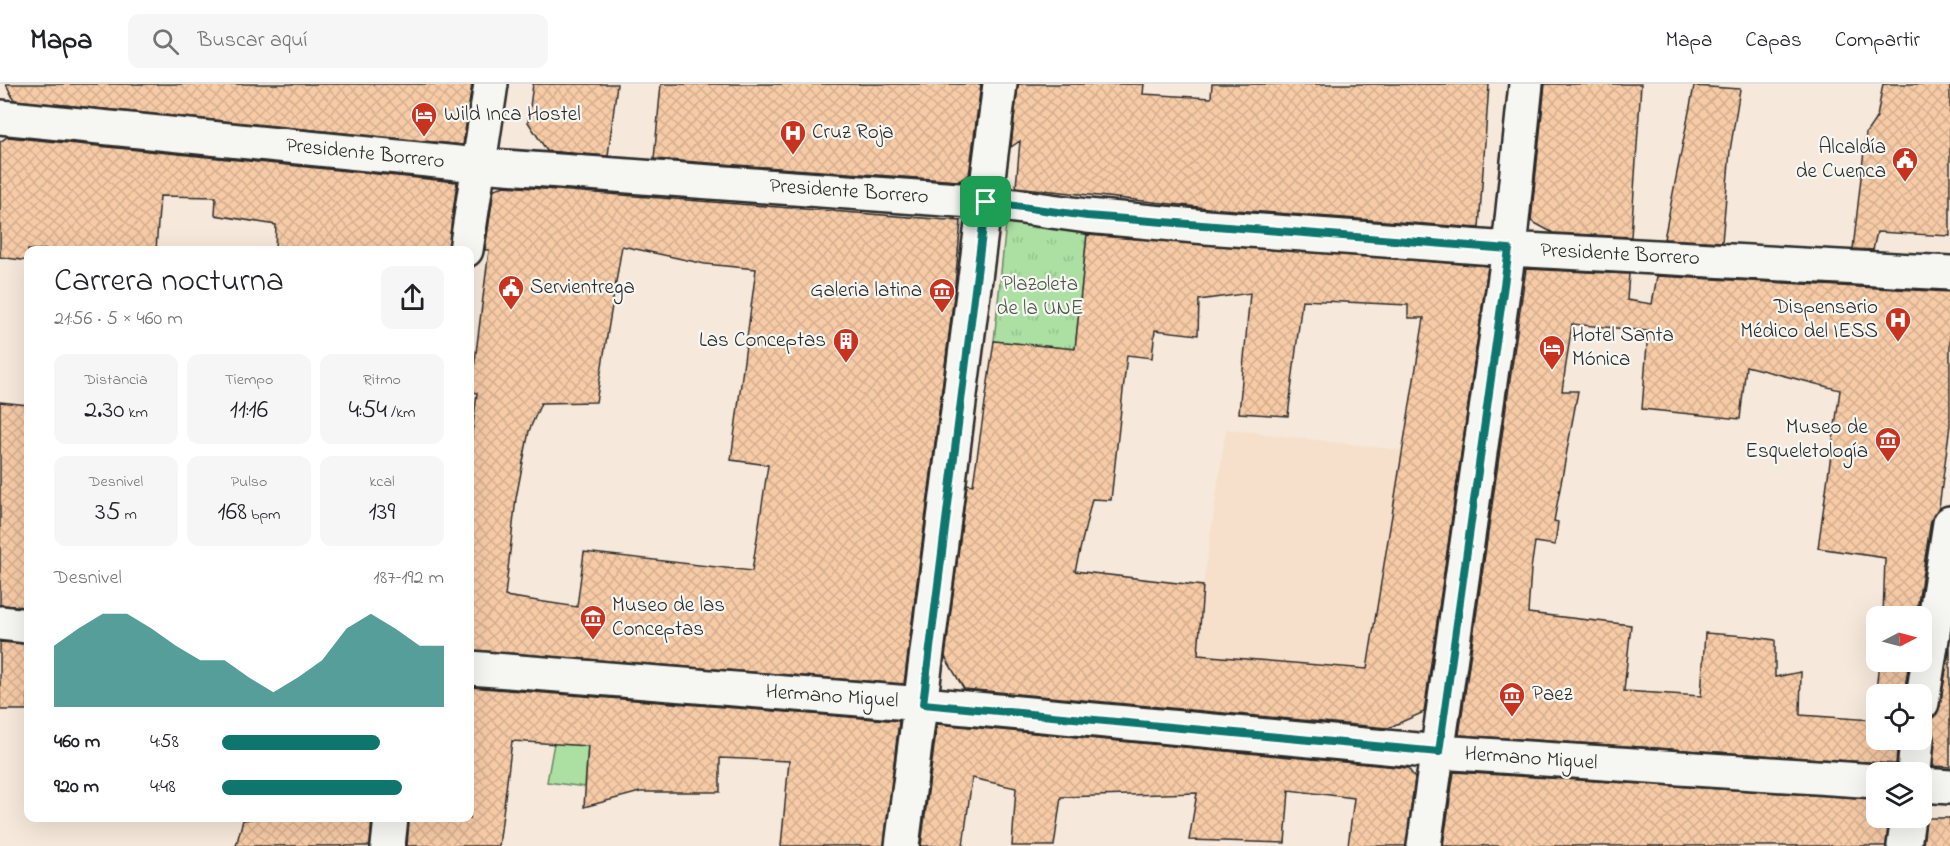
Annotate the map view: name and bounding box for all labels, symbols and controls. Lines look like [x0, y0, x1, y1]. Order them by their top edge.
search box [128, 14, 548, 68]
text: Mapa [30, 21, 92, 62]
icon: search [149, 25, 182, 58]
text: Buscar aquí [197, 25, 307, 57]
text: Mapa [1665, 26, 1712, 56]
text: Capas [1745, 26, 1802, 56]
text: Compartir [1835, 26, 1920, 56]
hotel icon: Wild Inca Hostel [409, 100, 439, 138]
place label: Wild Inca Hostel [444, 100, 581, 130]
hospital icon: Cruz Roja [778, 118, 808, 156]
place label: Cruz Roja [812, 118, 894, 148]
street label: Presidente Borrero [284, 131, 446, 177]
place label: Alcaldía de Cuenca [1796, 133, 1886, 187]
public building icon: Alcaldía de Cuenca [1890, 145, 1920, 183]
street label: Presidente Borrero [768, 171, 930, 213]
pin [960, 176, 1011, 227]
icon: arrive [969, 185, 1002, 218]
street label: Presidente Borrero [1540, 236, 1700, 274]
text: Carrera nocturna [54, 258, 284, 306]
button: share [381, 266, 444, 329]
park label: Plazoleta de la UNE [997, 270, 1083, 324]
public building icon: Servientrega [496, 273, 526, 311]
place label: Servientrega [530, 273, 635, 305]
place label: Galeria latina [810, 276, 922, 306]
museum icon: Galeria latina [927, 276, 957, 314]
place label: Dispensario Médico del IESS [1740, 293, 1878, 347]
text: 21:56 · 5 × 460 m [54, 305, 183, 334]
hospital icon: Dispensario Médico del IESS [1883, 305, 1913, 343]
place label: Hotel Santa Mónica [1572, 321, 1674, 375]
place label: Las Conceptas [699, 326, 826, 356]
building icon: Las Conceptas [831, 326, 861, 364]
hotel icon: Hotel Santa Mónica [1537, 333, 1567, 371]
text: Distancia [84, 368, 148, 392]
text: Tiempo [225, 368, 273, 392]
text: Ritmo [363, 368, 401, 392]
text: 2.30 [84, 392, 124, 430]
text: 11:16 [230, 392, 268, 430]
text: 4:54 [349, 392, 387, 430]
text: km [124, 401, 148, 425]
text: /km [387, 401, 415, 425]
place label: Museo de Esqueletología [1745, 413, 1869, 469]
museum icon: Museo de Esqueletología [1873, 425, 1903, 463]
text: Desnivel [89, 470, 143, 494]
text: Pulso [231, 470, 267, 494]
text: kcal [369, 470, 395, 494]
text: 35 [95, 494, 121, 532]
text: 168 [217, 494, 247, 532]
text: 139 [369, 494, 395, 532]
text: m [121, 503, 137, 527]
text: bpm [247, 503, 281, 527]
text: Desnivel [54, 564, 122, 593]
text: 187–192 m [373, 564, 444, 593]
place label: Museo de las Conceptas [612, 591, 725, 645]
museum icon: Museo de las Conceptas [578, 603, 608, 641]
north arrow [1866, 606, 1932, 672]
map controls [1866, 606, 1932, 828]
street label: Hermano Miguel [764, 677, 899, 719]
museum icon: Paez [1497, 680, 1527, 718]
place label: Paez [1532, 680, 1573, 710]
button: locate [1866, 684, 1932, 750]
text: 460 m [54, 728, 100, 757]
text: 4:58 [150, 728, 179, 757]
street label: Hermano Miguel [1463, 739, 1598, 781]
button: layers [1866, 762, 1932, 828]
text: 920 m [54, 773, 99, 802]
text: 4:48 [150, 773, 176, 802]

